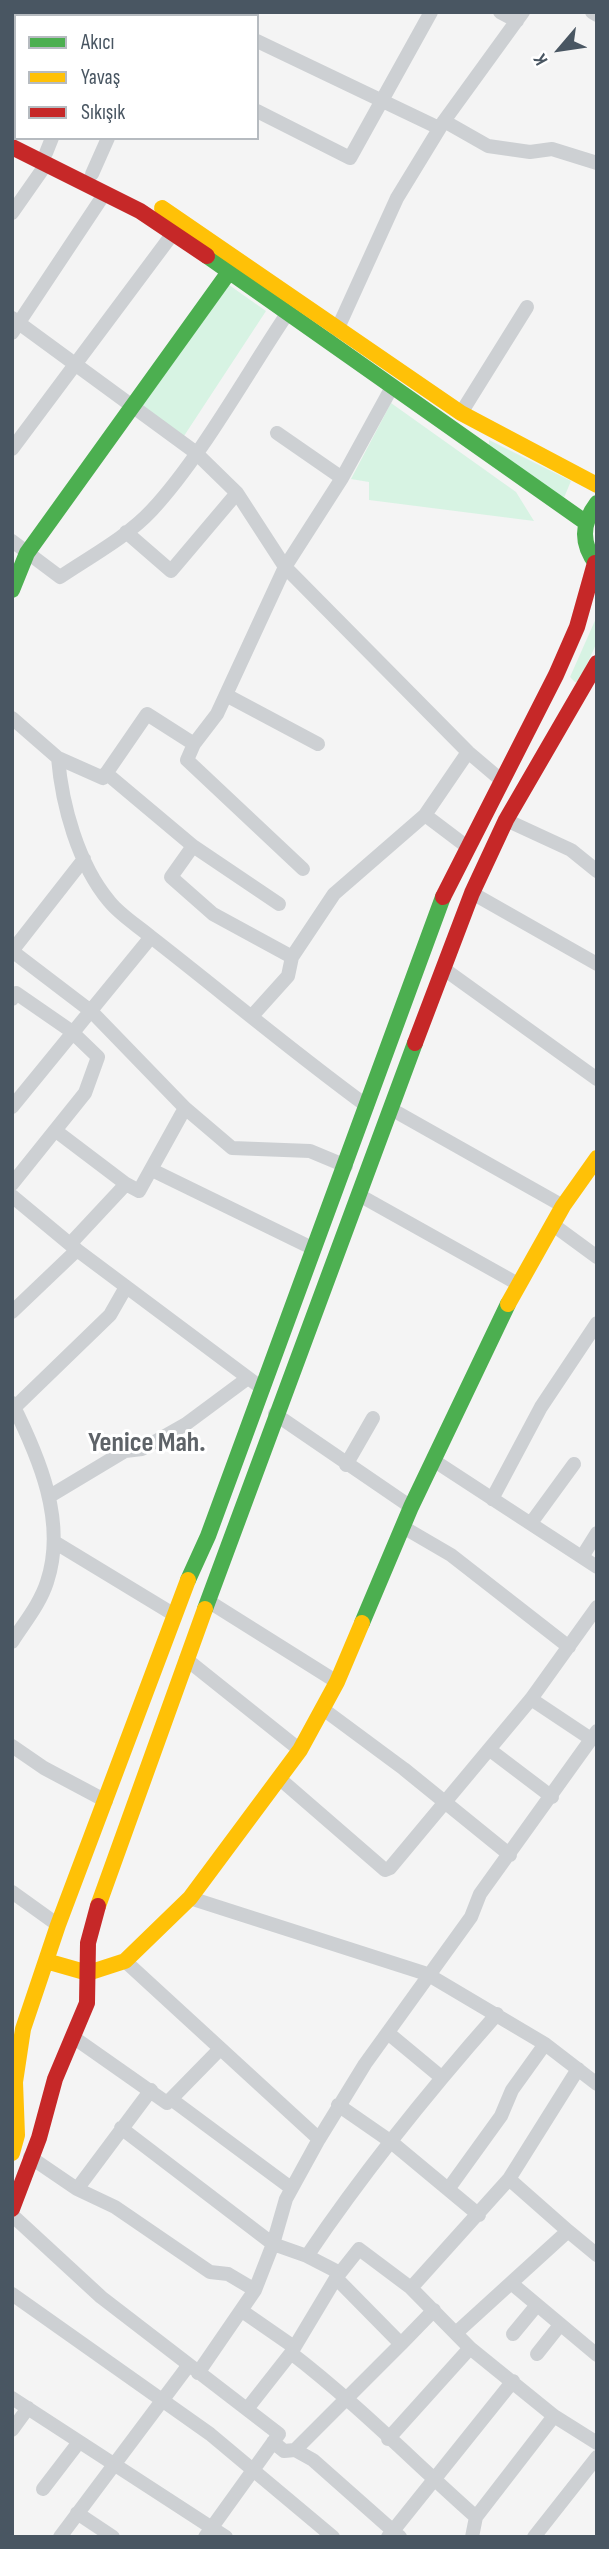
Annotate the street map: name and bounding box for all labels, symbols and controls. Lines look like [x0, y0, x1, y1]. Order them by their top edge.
legend [14, 14, 259, 140]
north arrow [525, 14, 595, 84]
text: Akıcı [81, 30, 114, 55]
text: K [529, 50, 554, 69]
text: Yavaş [81, 65, 120, 90]
text: Sıkışık [81, 100, 125, 125]
district label: Yenice Mah. [88, 1427, 206, 1461]

